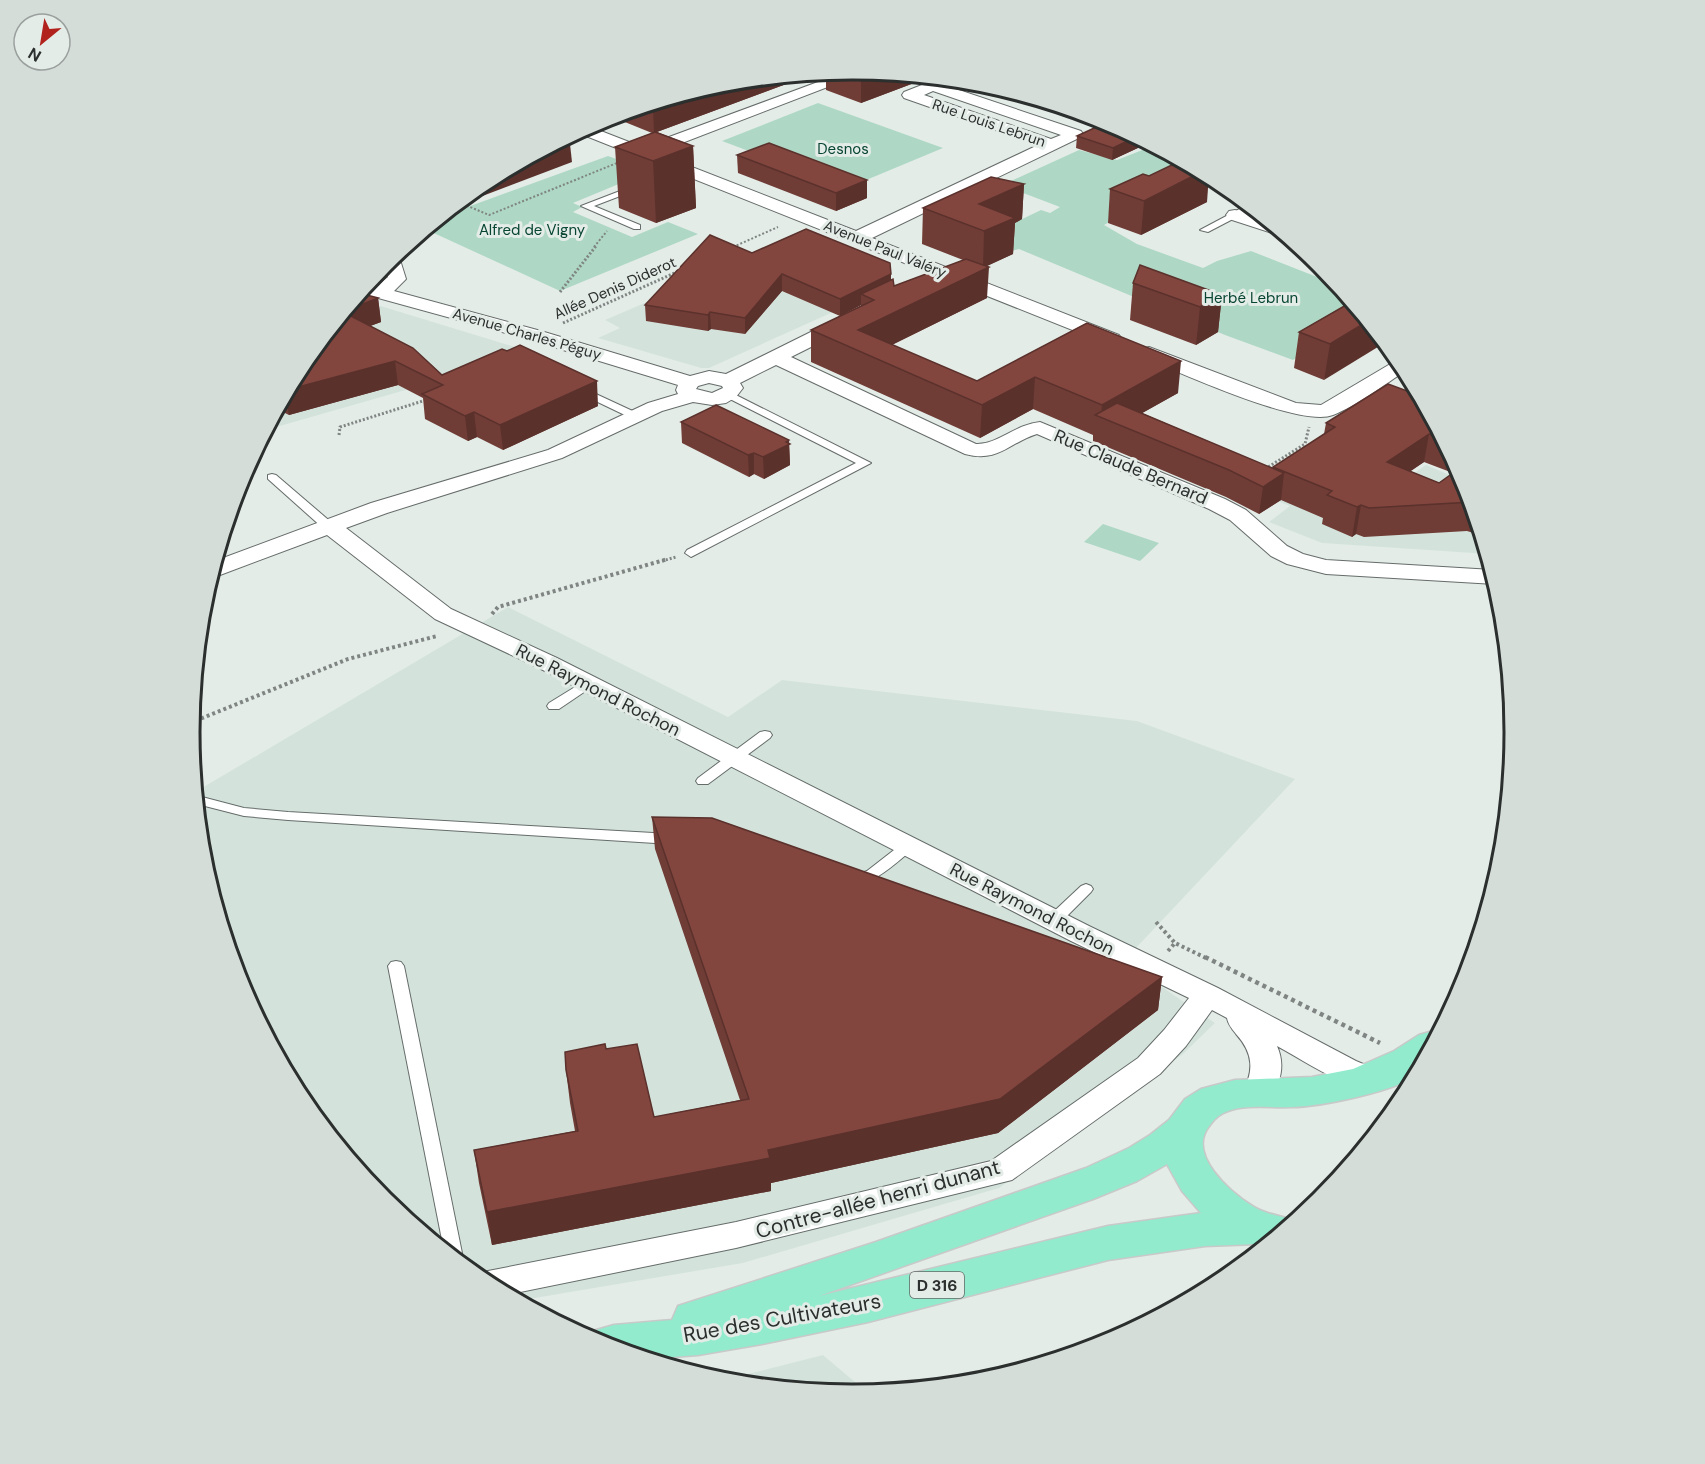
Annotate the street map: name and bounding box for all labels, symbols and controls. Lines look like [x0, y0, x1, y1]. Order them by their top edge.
north arrow [12, 12, 72, 72]
text: N [24, 43, 45, 67]
street label: Rue Louis Lebrun [930, 94, 1048, 152]
park label: Desnos [817, 139, 869, 159]
street label: Avenue Paul Valéry [821, 215, 950, 283]
park label: Alfred de Vigny [479, 220, 586, 240]
street label: Allée Denis Diderot [551, 252, 679, 324]
park label: Herbé Lebrun [1204, 288, 1298, 308]
street label: Avenue Charles Péguy [450, 303, 604, 365]
street label: Rue Claude Bernard [1050, 424, 1212, 510]
street label: Rue Raymond Rochon [512, 638, 684, 742]
street label: Rue Raymond Rochon [946, 857, 1118, 961]
street label: Contre-allée henri dunant [753, 1153, 1003, 1245]
road number: D 316 [910, 1272, 964, 1298]
street label: Rue des Cultivateurs [681, 1287, 883, 1349]

